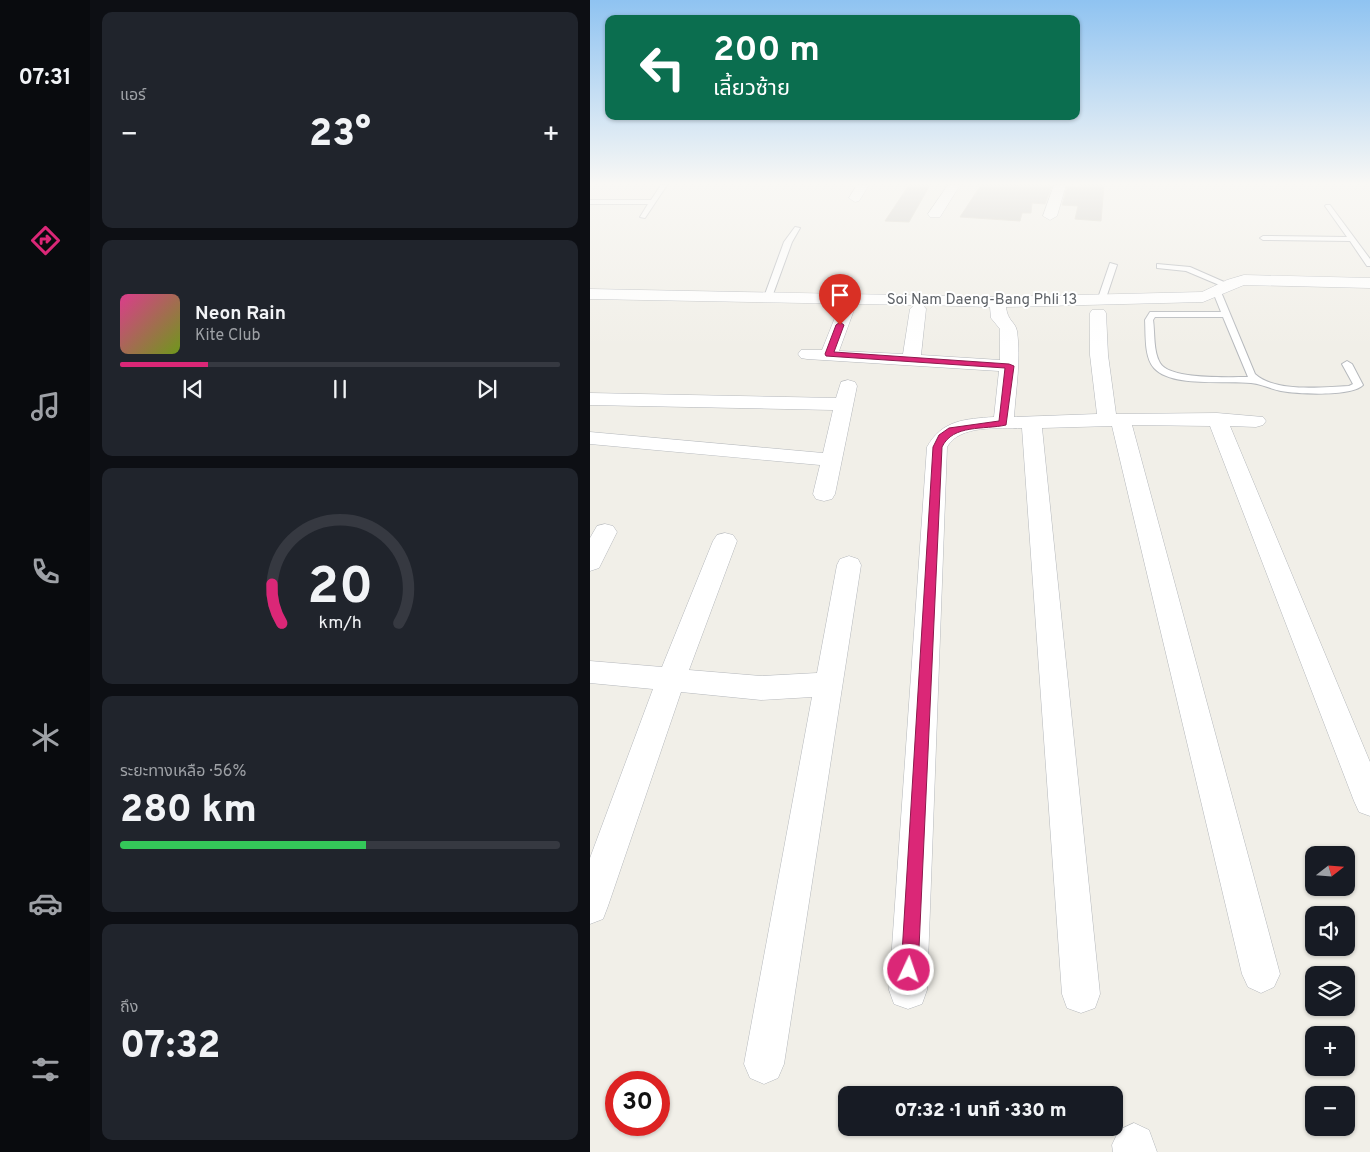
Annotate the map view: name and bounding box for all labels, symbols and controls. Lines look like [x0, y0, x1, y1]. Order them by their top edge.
text: 200 m [713, 29, 820, 73]
icon: left [630, 35, 695, 100]
text: 07:31 [18, 65, 72, 92]
text: เลี้ยวซ้าย [713, 76, 790, 103]
text: แอร์ [120, 86, 146, 106]
text: 23° [309, 111, 371, 160]
text: − [120, 118, 138, 154]
text: + [542, 118, 560, 154]
icon: directions [28, 223, 63, 258]
pin [819, 274, 861, 325]
icon: arrive [826, 281, 854, 309]
street label: Soi Nam Daeng-Bang Phli 13 [887, 291, 1077, 310]
text: Neon Rain [195, 302, 286, 326]
text: Kite Club [195, 326, 260, 346]
icon: previous [179, 375, 207, 403]
icon: pause [326, 375, 354, 403]
icon: next [473, 375, 501, 403]
icon: music [28, 389, 63, 424]
icon: phone [28, 554, 63, 589]
text: 20 [307, 556, 373, 622]
text: km/h [318, 612, 362, 635]
icon: climate [28, 720, 63, 755]
text: ระยะทางเหลือ · 56% [120, 762, 246, 782]
text: 280 km [120, 787, 257, 836]
north arrow [1305, 846, 1355, 896]
map controls [1305, 846, 1355, 1136]
icon: car [28, 886, 63, 921]
button: sound [1305, 906, 1355, 956]
position arrow [882, 943, 934, 995]
button: layers [1305, 966, 1355, 1016]
text: ถึง [120, 998, 138, 1018]
text: 07:32 [120, 1023, 220, 1072]
button: + [1305, 1026, 1355, 1076]
icon: filters [28, 1052, 63, 1087]
speed limit sign: 30 [605, 1071, 670, 1136]
button: − [1305, 1086, 1355, 1136]
text: 07:32 · 1 นาที · 330 m [894, 1099, 1067, 1123]

